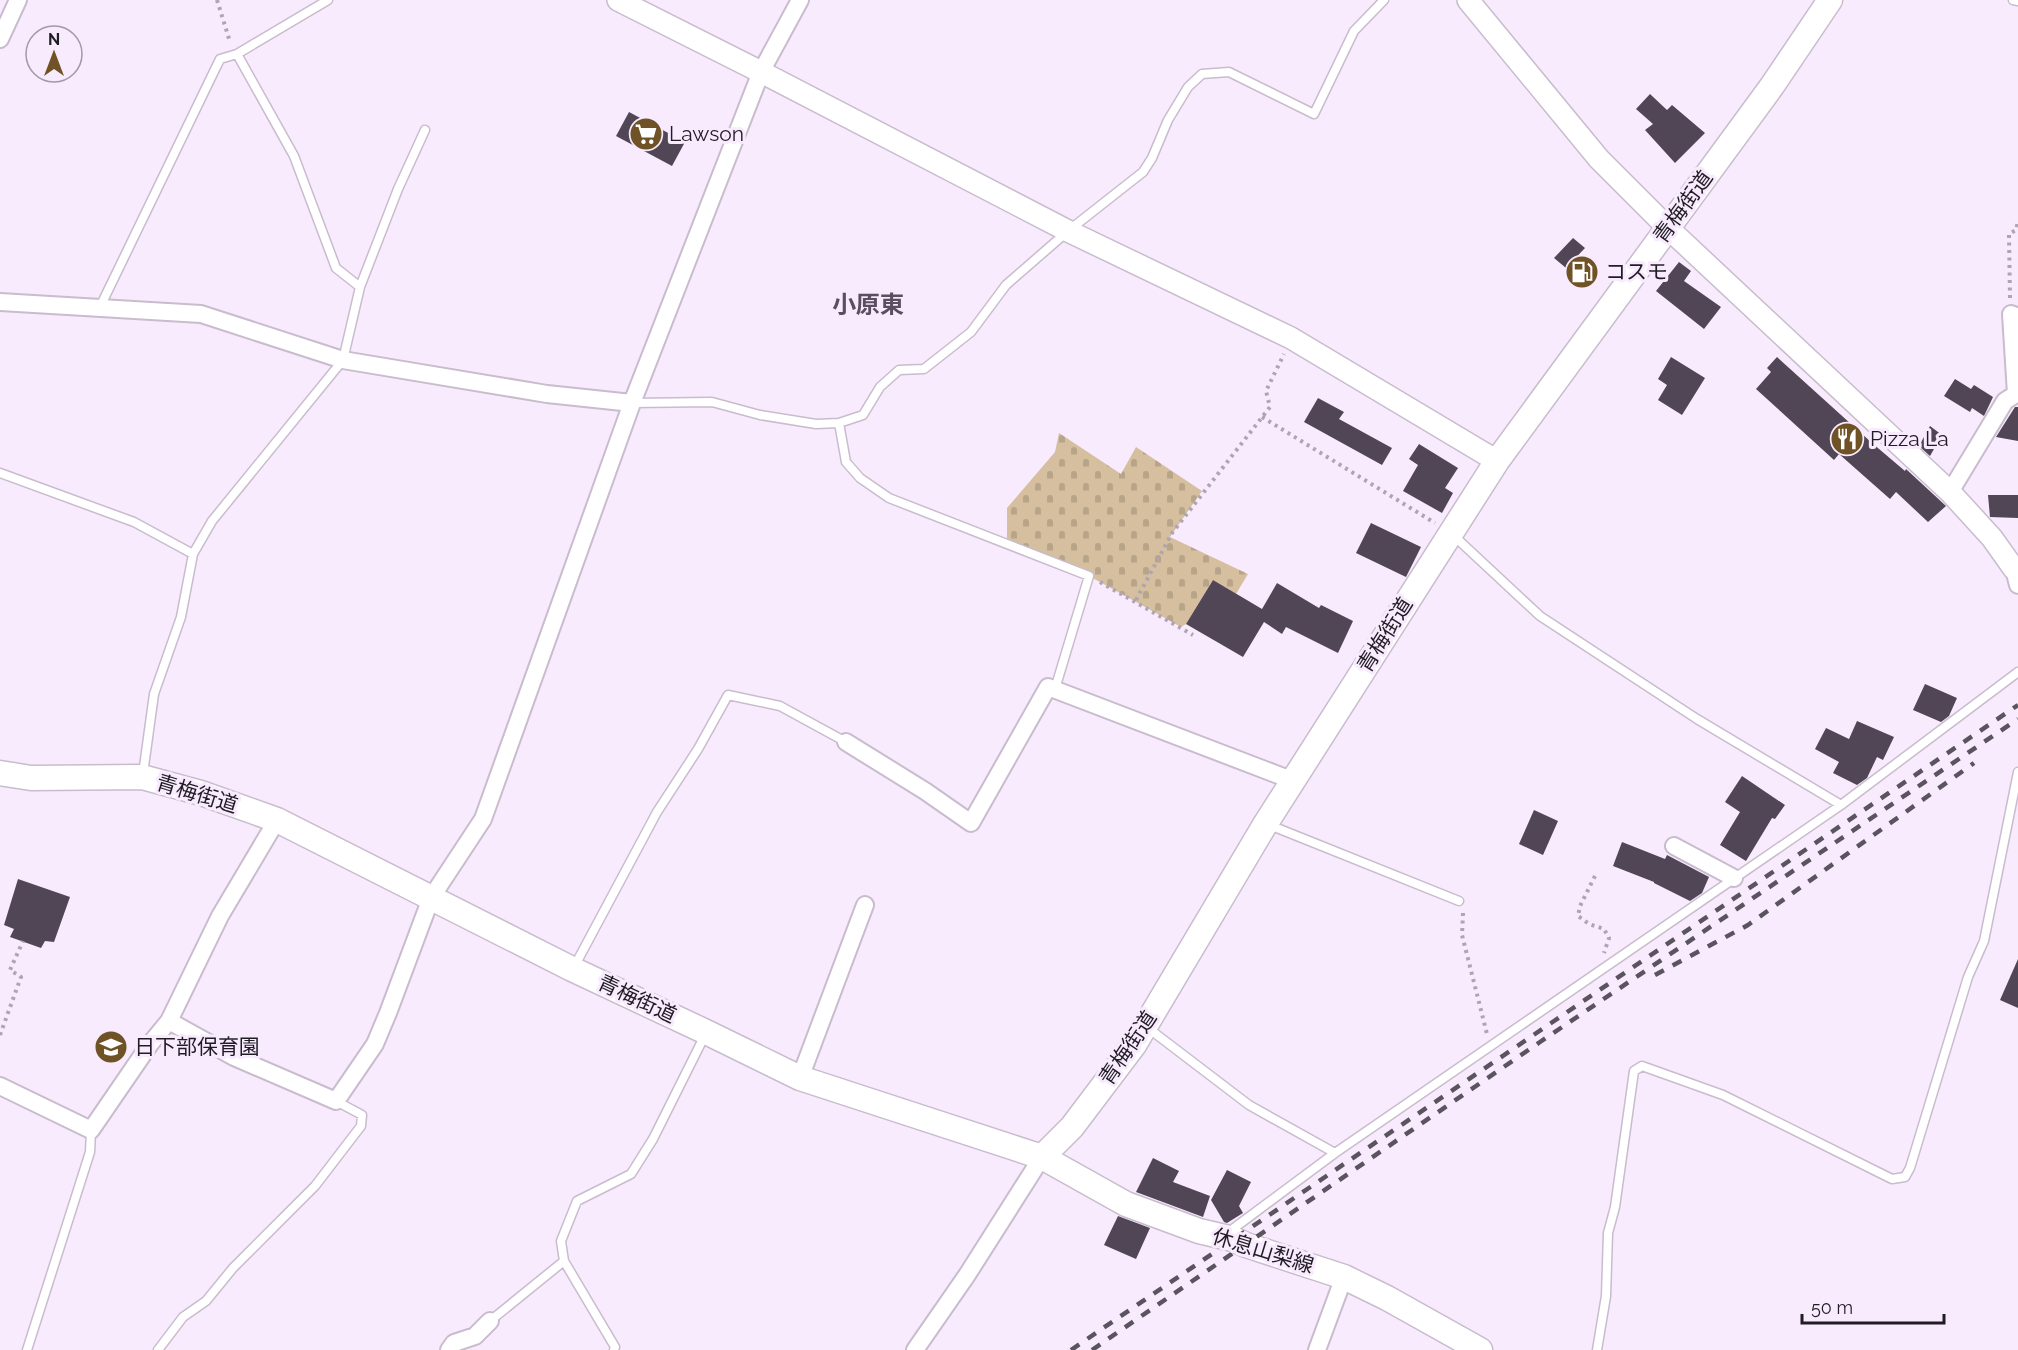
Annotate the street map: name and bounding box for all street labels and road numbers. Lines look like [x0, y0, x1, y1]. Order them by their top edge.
street label: 青梅街道 [1648, 165, 1717, 248]
street label: 青梅街道 [1352, 592, 1417, 677]
street label: 青梅街道 [153, 769, 241, 818]
street label: 青梅街道 [594, 969, 681, 1028]
street label: 青梅街道 [1094, 1006, 1161, 1090]
street label: 休息山梨線 [1209, 1223, 1317, 1278]

